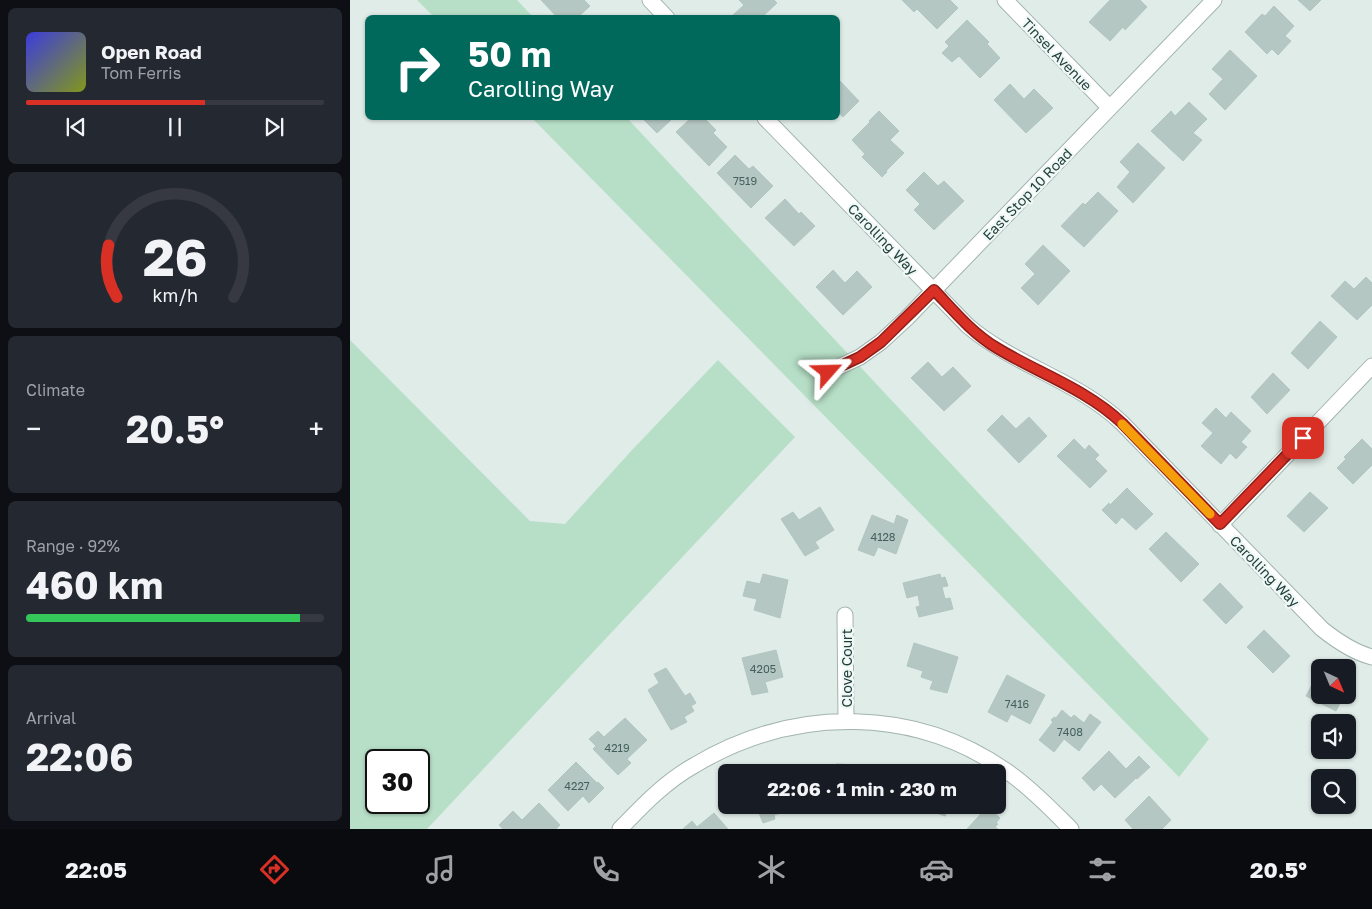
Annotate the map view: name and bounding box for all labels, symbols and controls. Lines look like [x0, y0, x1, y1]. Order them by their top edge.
street label: Tinsel Avenue [1018, 14, 1096, 94]
text: 50 m [468, 33, 551, 75]
icon: right [385, 35, 450, 100]
text: Open Road [101, 40, 202, 63]
text: Tom Ferris [101, 63, 181, 83]
text: Carolling Way [468, 75, 614, 102]
icon: previous [62, 113, 90, 141]
icon: pause [161, 113, 189, 141]
icon: next [260, 113, 288, 141]
street label: East Stop 10 Road [979, 145, 1075, 243]
house number: 7519 [733, 174, 757, 187]
street label: Carolling Way [845, 200, 922, 278]
text: 26 [143, 225, 207, 287]
text: km/h [152, 284, 198, 306]
position arrow [801, 345, 853, 397]
text: Climate [26, 380, 85, 400]
text: 20.5° [126, 406, 224, 451]
text: − [26, 412, 41, 445]
text: + [309, 412, 324, 445]
pin [1282, 417, 1324, 459]
icon: arrive [1289, 424, 1317, 452]
house number: 4128 [870, 530, 896, 543]
street label: Carolling Way [1227, 532, 1304, 610]
text: Range · 92% [26, 536, 120, 556]
text: 460 km [26, 562, 163, 607]
street label: Clove Court [838, 629, 855, 707]
north arrow [1311, 659, 1356, 704]
map controls [1311, 659, 1356, 814]
house number: 4205 [750, 662, 776, 675]
house number: 7416 [1005, 697, 1030, 710]
text: Arrival [26, 708, 76, 728]
button: sound [1311, 714, 1356, 759]
house number: 7408 [1057, 725, 1083, 738]
text: 22:06 [26, 734, 133, 779]
house number: 4219 [604, 741, 630, 754]
speed limit sign: 30 [365, 749, 430, 814]
button: search [1311, 769, 1356, 814]
text: 22:06 · 1 min · 230 m [767, 777, 957, 800]
house number: 4227 [564, 779, 590, 792]
icon: directions [257, 852, 292, 887]
icon: music [423, 852, 458, 887]
icon: phone [588, 852, 623, 887]
icon: climate [754, 852, 789, 887]
icon: car [919, 852, 954, 887]
icon: filters [1085, 852, 1120, 887]
text: 22:05 [65, 856, 127, 883]
text: 20.5° [1250, 856, 1307, 883]

